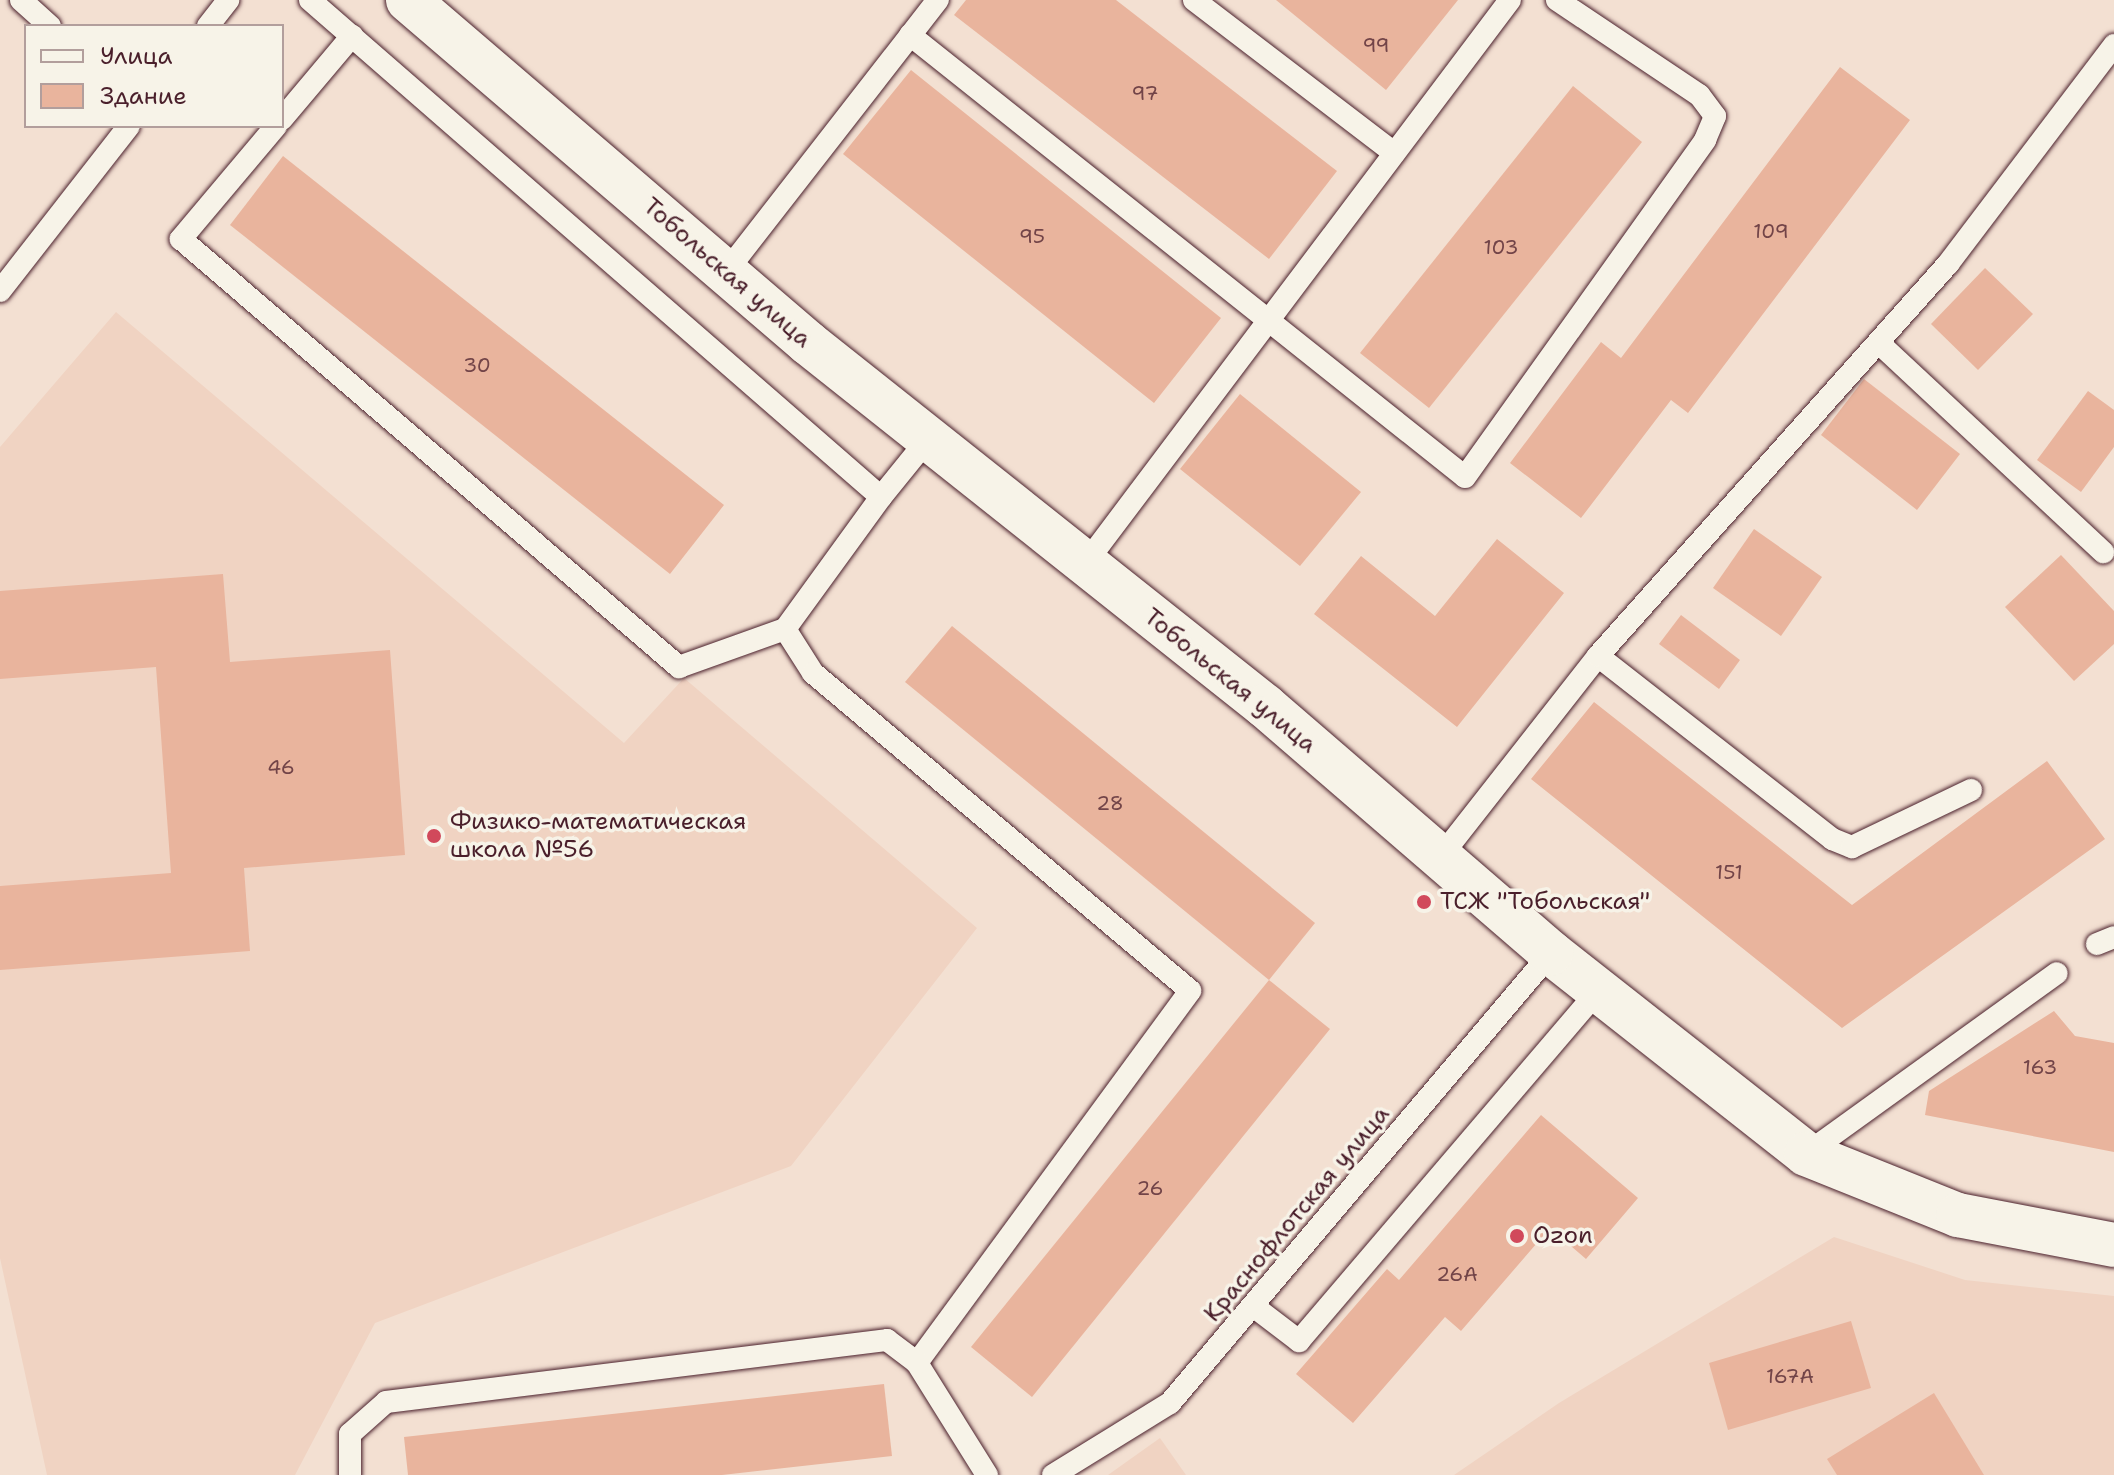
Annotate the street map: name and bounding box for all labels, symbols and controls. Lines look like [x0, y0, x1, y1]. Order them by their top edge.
legend [24, 24, 284, 128]
house number: 99 [1362, 33, 1390, 57]
text: Улица [100, 40, 173, 72]
text: Здание [100, 80, 187, 112]
house number: 97 [1132, 81, 1158, 105]
street label: Тобольская улица [637, 192, 817, 354]
house number: 109 [1753, 219, 1789, 243]
house number: 95 [1019, 224, 1045, 248]
house number: 103 [1484, 235, 1518, 259]
house number: 30 [463, 353, 491, 377]
street label: Тобольская улица [1138, 603, 1322, 759]
house number: 46 [267, 755, 295, 779]
house number: 28 [1096, 791, 1124, 815]
place label: Физико-математическая школа №56 [450, 808, 746, 864]
marker: Физико-математическая школа №56 [425, 827, 443, 845]
house number: 151 [1715, 860, 1743, 884]
place label: ТСЖ "Тобольская" [1440, 888, 1650, 916]
marker: ТСЖ "Тобольская" [1415, 893, 1433, 911]
house number: 163 [2023, 1055, 2057, 1079]
street label: Краснофлотская улица [1198, 1100, 1396, 1328]
house number: 26 [1136, 1176, 1164, 1200]
place label: Ozon [1533, 1222, 1593, 1250]
marker: Ozon [1508, 1227, 1526, 1245]
house number: 26А [1436, 1262, 1478, 1286]
house number: 167А [1766, 1364, 1814, 1388]

